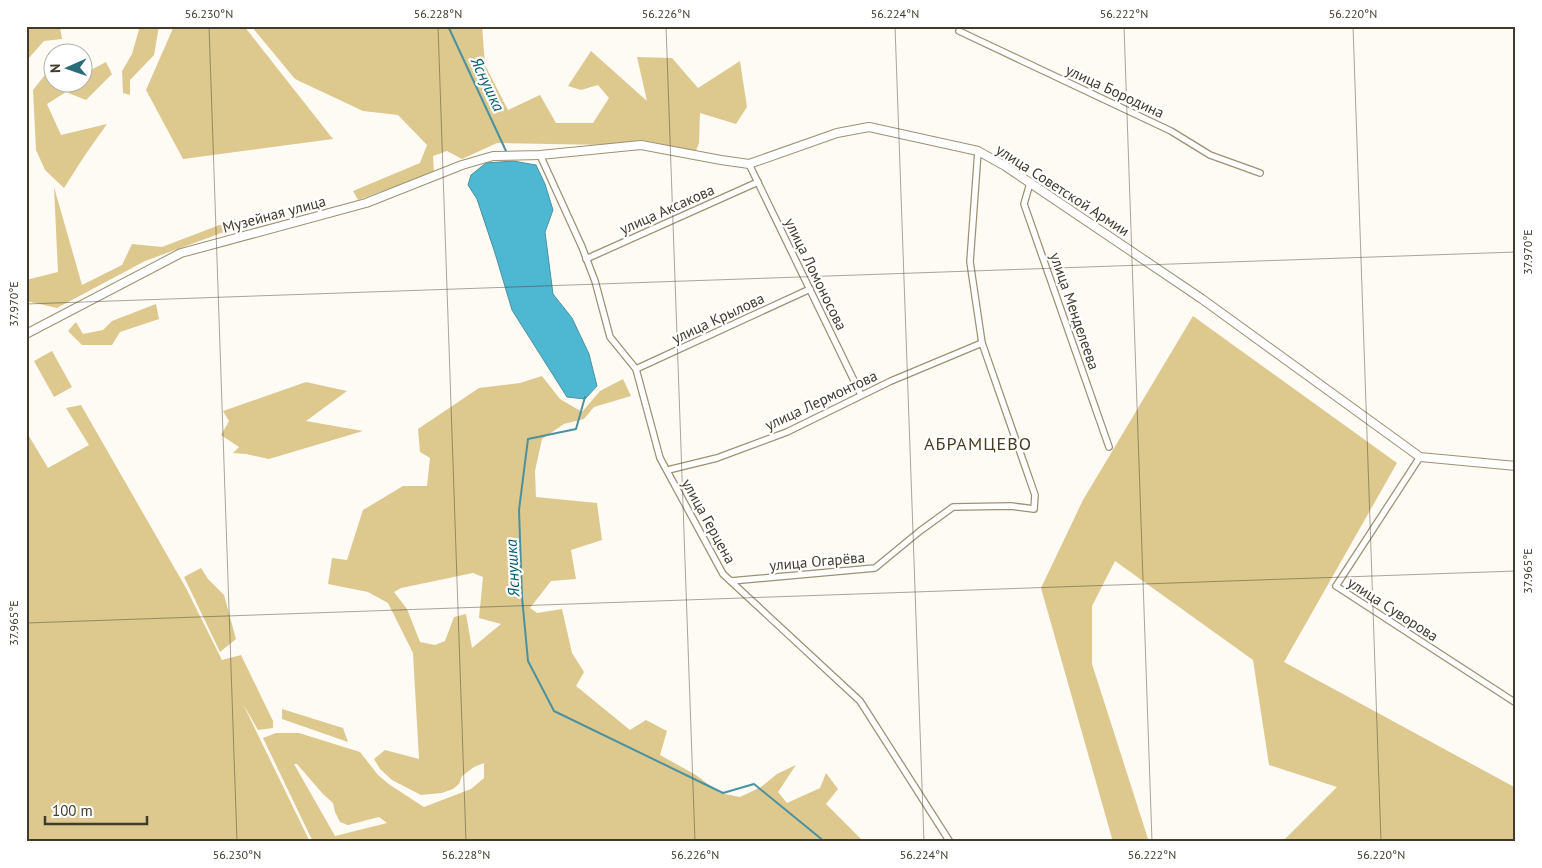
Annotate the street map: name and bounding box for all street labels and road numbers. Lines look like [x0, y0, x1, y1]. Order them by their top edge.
street label: улица Бородина [1063, 60, 1167, 122]
street label: улица Советской Армии [993, 140, 1133, 240]
street label: улица Аксакова [617, 180, 717, 238]
street label: Музейная улица [220, 191, 328, 237]
street label: улица Ломоносова [781, 215, 851, 333]
street label: улица Менделеева [1046, 250, 1104, 372]
street label: улица Крылова [669, 288, 767, 348]
street label: улица Лермонтова [762, 366, 880, 434]
street label: улица Герцена [678, 475, 740, 567]
street label: улица Огарёва [768, 547, 866, 575]
street label: улица Суворова [1344, 573, 1442, 645]

